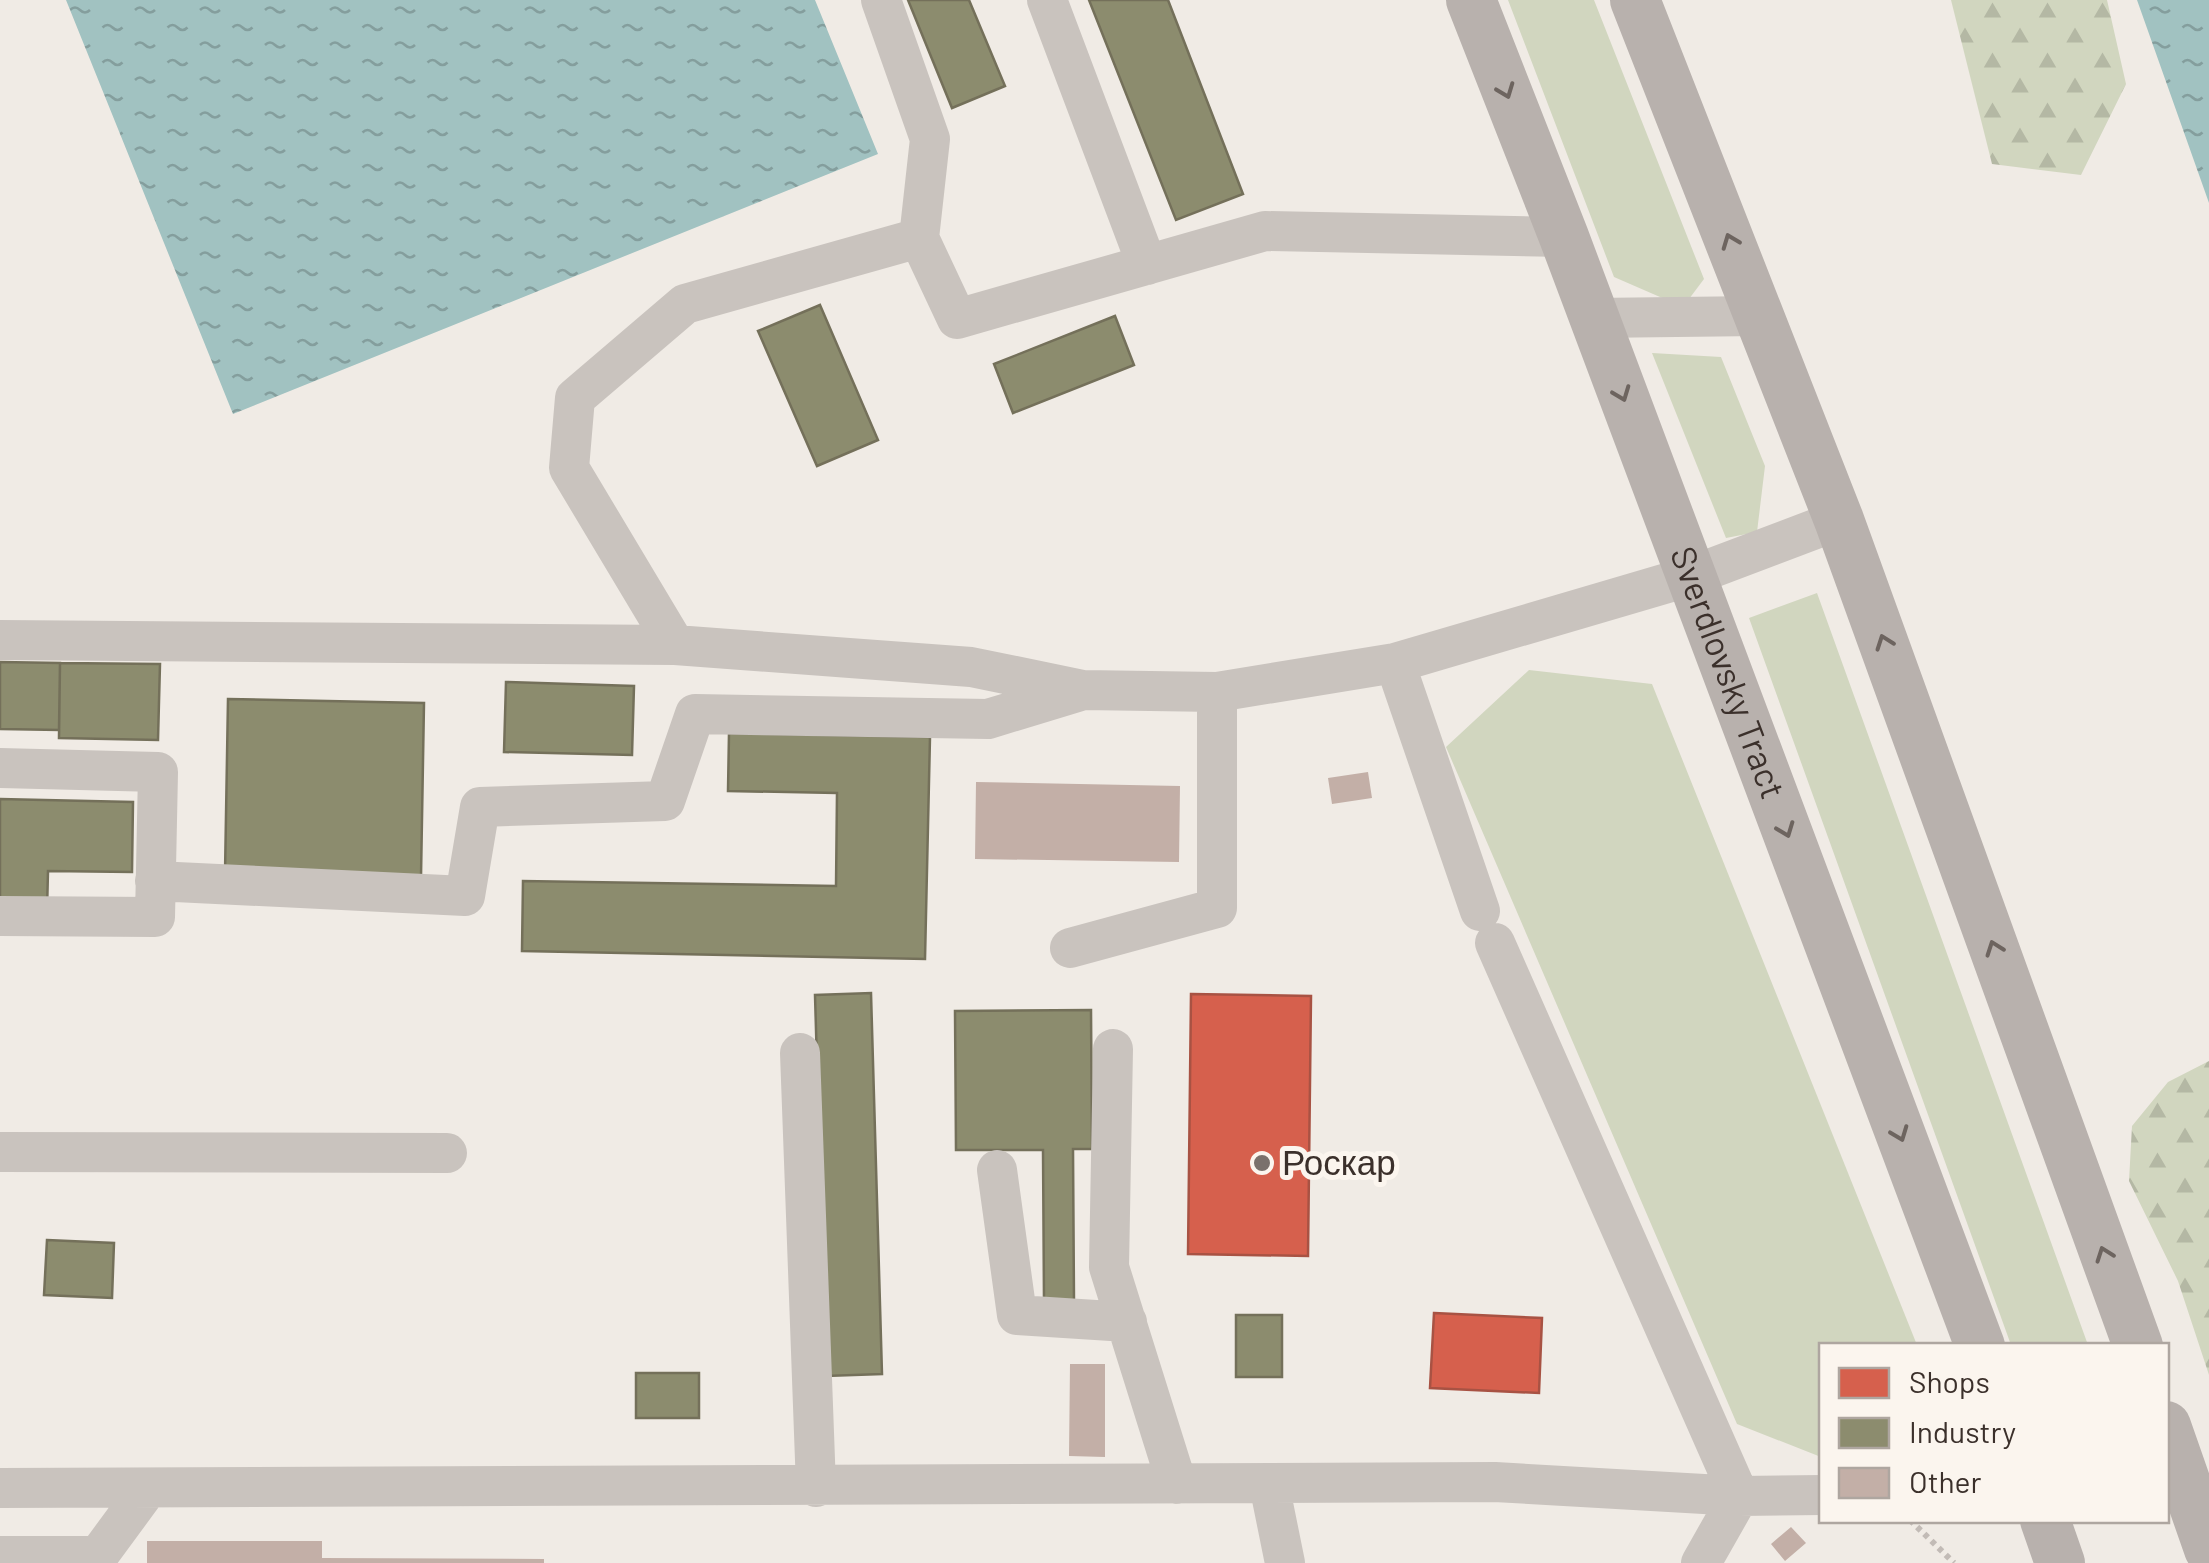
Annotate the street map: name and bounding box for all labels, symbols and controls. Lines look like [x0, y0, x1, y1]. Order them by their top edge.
one-way arrow [1495, 81, 1515, 98]
one-way arrow [1721, 233, 1741, 251]
one-way arrow [1610, 385, 1631, 402]
street label: Sverdlovsky Tract [1663, 540, 1796, 804]
one-way arrow [1875, 635, 1896, 652]
one-way arrow [1774, 820, 1795, 837]
one-way arrow [1985, 941, 2006, 958]
one-way arrow [1888, 1124, 1909, 1141]
place label: Роскар [1282, 1140, 1396, 1182]
marker: Роскар [1251, 1152, 1273, 1174]
one-way arrow [2095, 1246, 2116, 1263]
legend [1819, 1343, 2169, 1523]
text: Shops [1909, 1363, 1990, 1399]
text: Industry [1909, 1413, 2016, 1449]
text: Other [1909, 1463, 1982, 1499]

